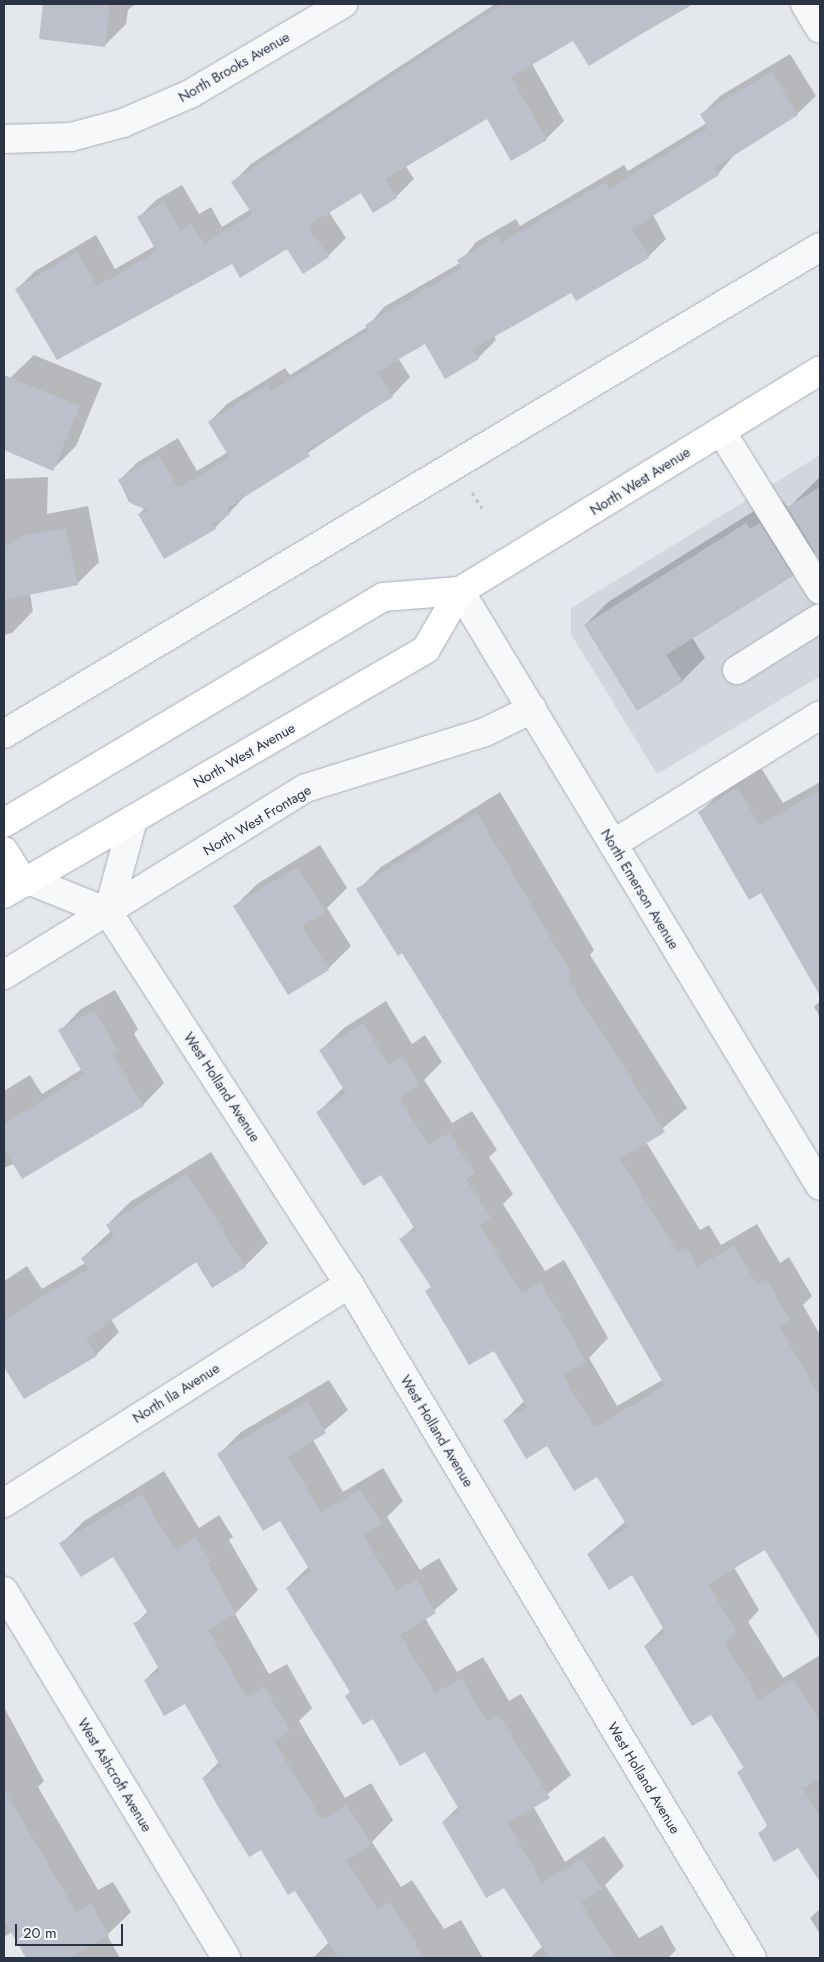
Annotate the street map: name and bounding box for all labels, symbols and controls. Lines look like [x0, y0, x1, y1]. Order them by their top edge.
street label: North Brooks Avenue [175, 28, 293, 106]
street label: North West Avenue [587, 443, 693, 519]
street label: North West Avenue [190, 719, 298, 791]
street label: North West Frontage [200, 781, 314, 859]
street label: North Emerson Avenue [597, 826, 683, 952]
street label: West Holland Avenue [180, 1029, 264, 1145]
street label: North Ila Avenue [129, 1360, 223, 1426]
street label: West Holland Avenue [397, 1372, 477, 1490]
street label: West Ashcroft Avenue [74, 1715, 156, 1835]
street label: West Holland Avenue [604, 1719, 684, 1837]
scale bar [18, 1914, 125, 1946]
text: 20 m [23, 1922, 57, 1944]

